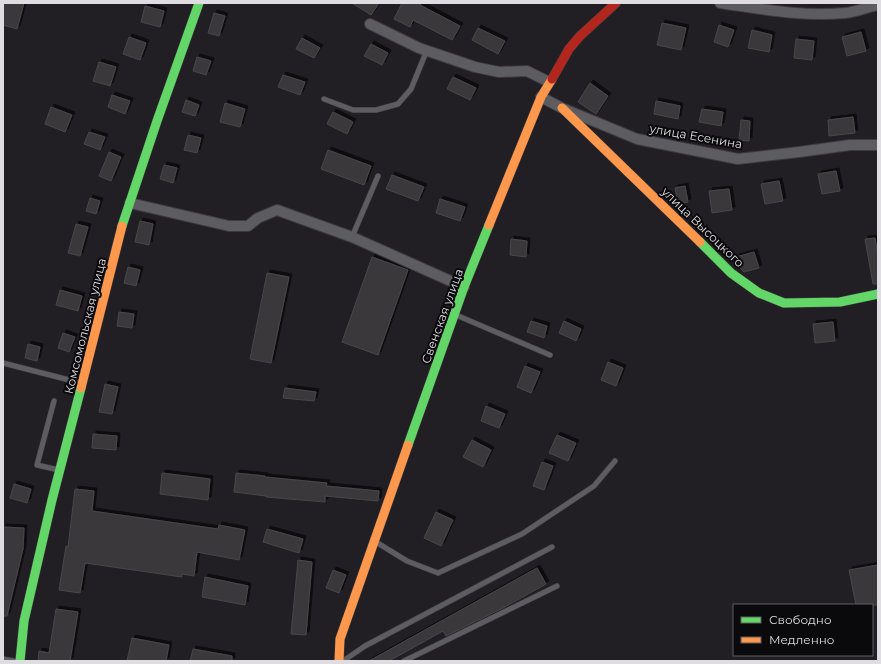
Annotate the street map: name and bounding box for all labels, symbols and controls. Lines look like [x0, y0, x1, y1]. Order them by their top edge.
street label: улица Есенина [647, 120, 744, 152]
street label: улица Высоцкого [658, 183, 748, 270]
street label: Комсомольская улица [61, 257, 109, 395]
street label: Свенская улица [418, 267, 466, 365]
legend [733, 604, 873, 656]
text: Свободно [769, 612, 832, 627]
text: Медленно [769, 632, 835, 647]

